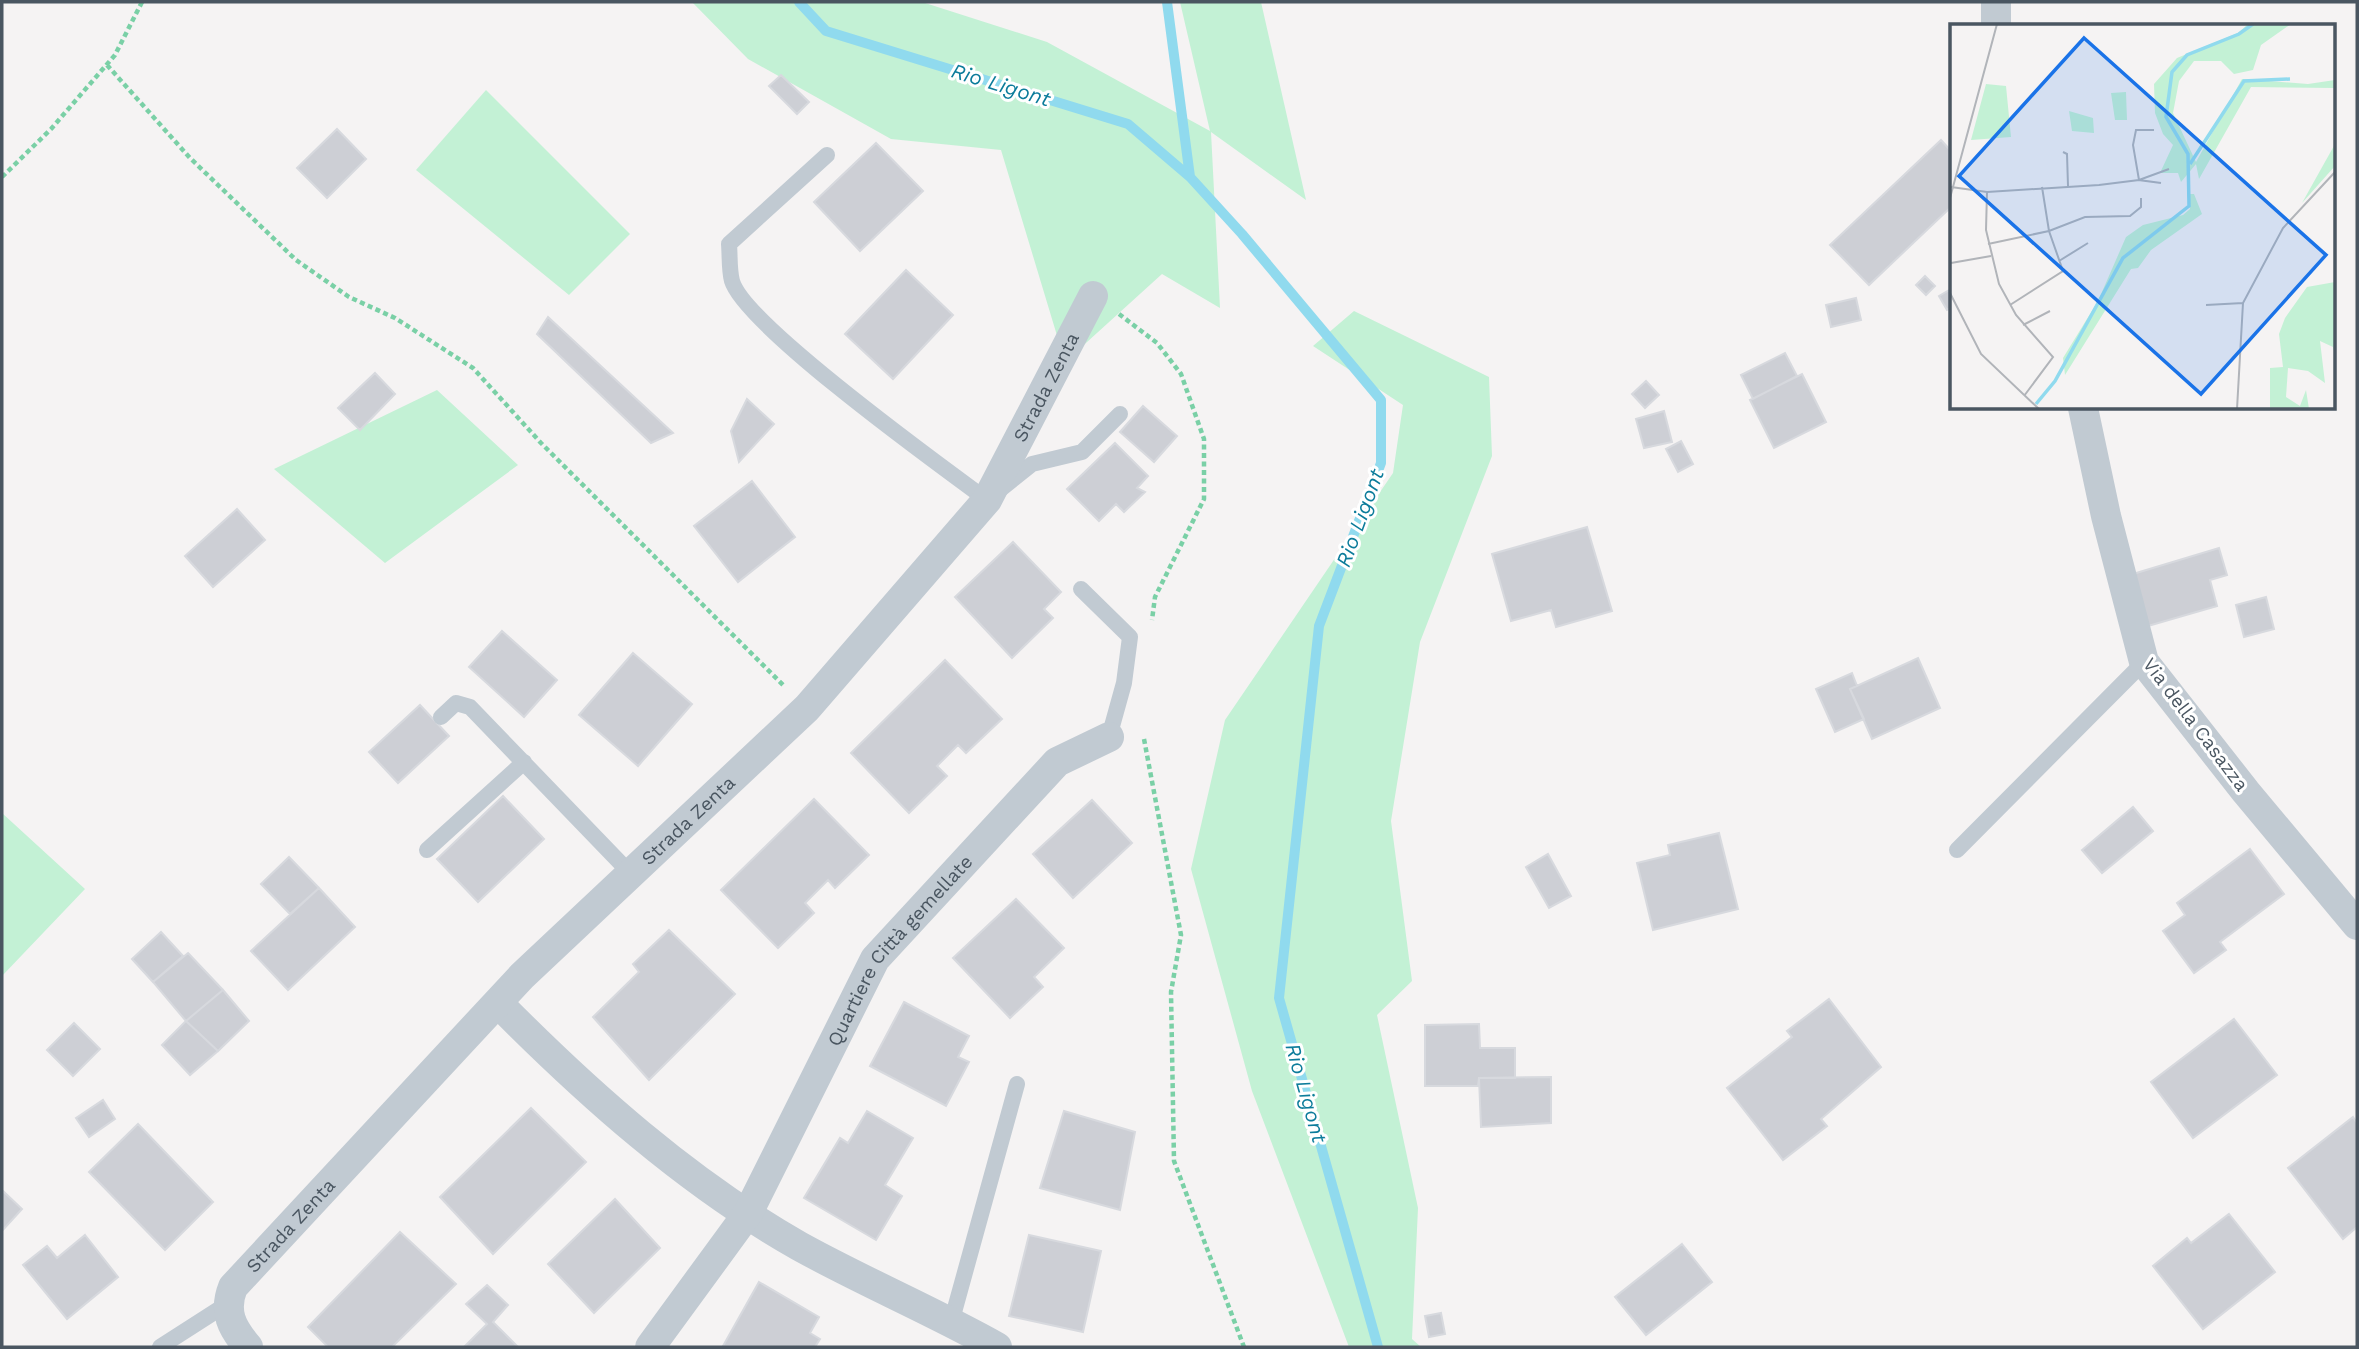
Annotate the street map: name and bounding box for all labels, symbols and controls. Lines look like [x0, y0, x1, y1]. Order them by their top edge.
inset map [1950, 24, 2334, 410]
water label: Rio Ligont [949, 58, 1054, 112]
street label: Strada Zenta [1008, 328, 1084, 446]
water label: Rio Ligont [1330, 465, 1389, 570]
street label: Via della Casazza [2138, 653, 2253, 796]
street label: Strada Zenta [637, 771, 740, 870]
street label: Quartiere Città gemellate [822, 850, 977, 1050]
water label: Rio Ligont [1280, 1040, 1333, 1146]
street label: Strada Zenta [241, 1174, 340, 1277]

